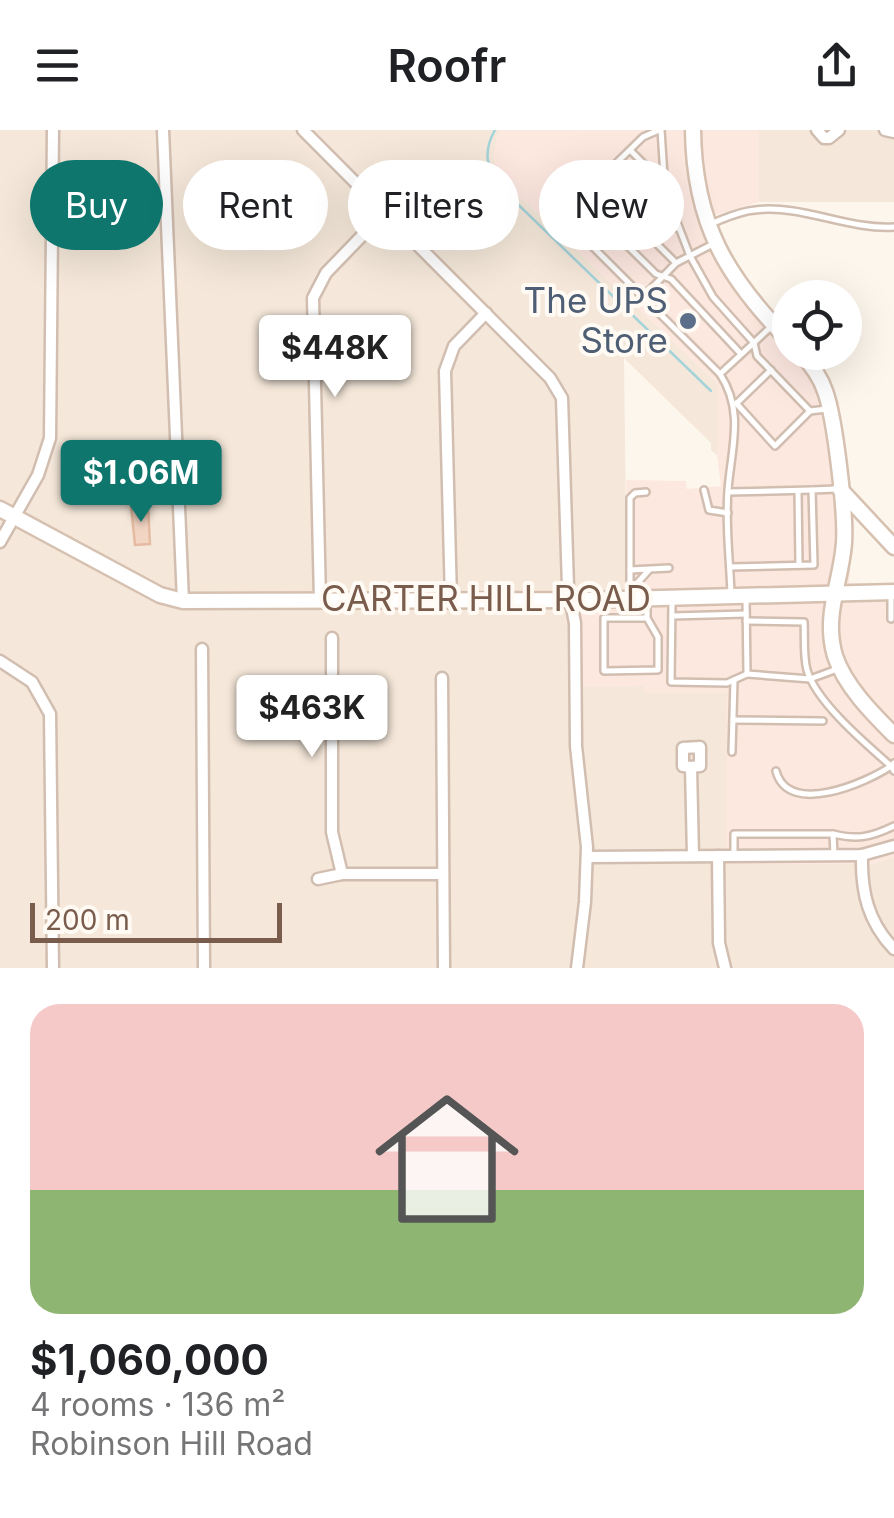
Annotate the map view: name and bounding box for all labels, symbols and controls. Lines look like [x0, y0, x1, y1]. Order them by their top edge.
icon: menu [30, 38, 85, 93]
text: Roofr [388, 38, 506, 93]
icon: share [809, 38, 864, 93]
chip: Buy [30, 160, 163, 250]
chip: Rent [183, 160, 328, 250]
chip: Filters [348, 160, 519, 250]
chip: New [539, 160, 684, 250]
place label: The UPS Store [524, 279, 668, 361]
map controls [772, 280, 862, 370]
button: locate [772, 280, 862, 370]
marker: The UPS Store [677, 310, 699, 332]
pin: $448K [265, 315, 405, 400]
text: $448K [281, 328, 389, 367]
pin: $1.06M [60, 440, 222, 525]
text: $1.06M [83, 453, 199, 492]
street label: CARTER HILL ROAD [321, 577, 651, 619]
pin: $463K [242, 675, 382, 760]
text: $463K [258, 688, 366, 727]
scale bar [30, 898, 282, 943]
text: 200 m [45, 903, 130, 937]
icon: home [357, 1069, 537, 1249]
text: $1,060,000 [30, 1334, 269, 1385]
text: 4 rooms · 136 m² [30, 1385, 286, 1424]
text: Robinson Hill Road [30, 1424, 313, 1463]

